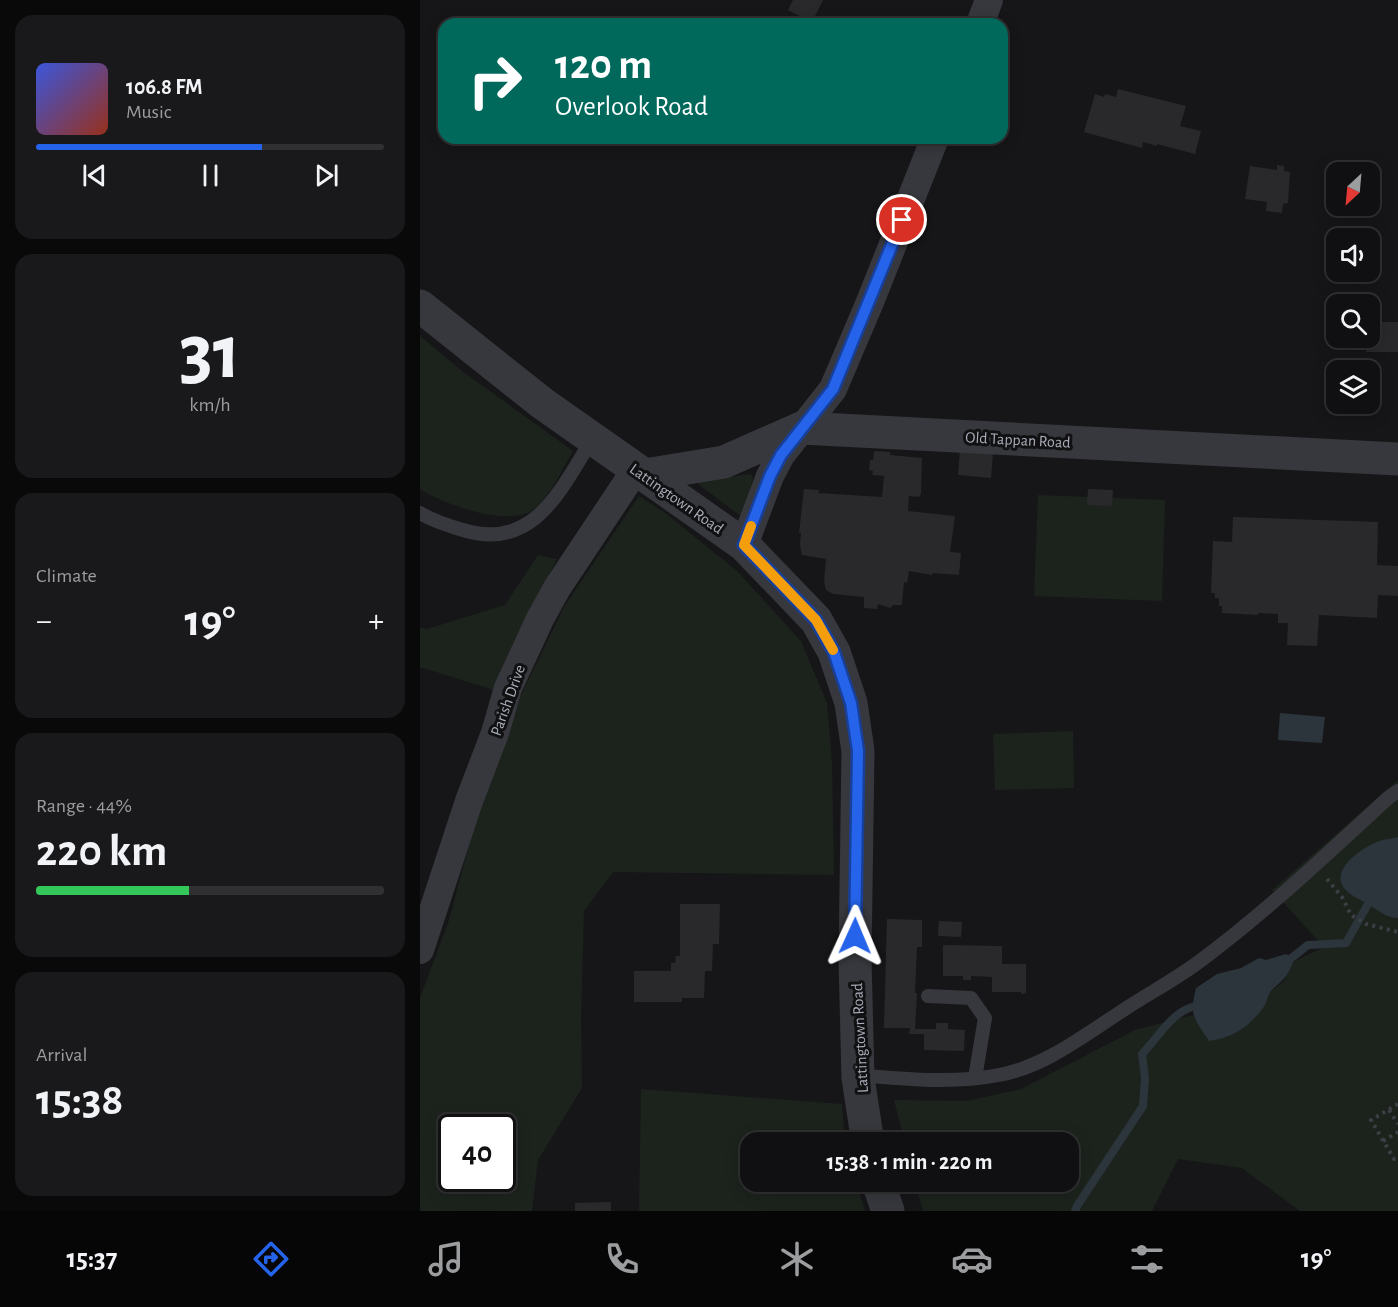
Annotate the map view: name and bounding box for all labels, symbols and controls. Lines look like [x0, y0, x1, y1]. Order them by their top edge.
icon: right [456, 42, 534, 120]
text: 120 m [555, 44, 652, 86]
text: 106.8 FM [126, 76, 203, 98]
text: Overlook Road [555, 93, 708, 120]
text: Music [126, 102, 172, 122]
icon: previous [78, 159, 111, 192]
icon: pause [194, 159, 227, 192]
icon: next [310, 159, 343, 192]
north arrow [1326, 162, 1380, 216]
map controls [1326, 162, 1380, 414]
pin [876, 194, 927, 245]
icon: arrive [885, 203, 918, 236]
button: sound [1326, 228, 1380, 282]
button: search [1326, 294, 1380, 348]
text: 31 [179, 315, 241, 393]
button: layers [1326, 360, 1380, 414]
text: km/h [189, 395, 231, 415]
street label: Old Tappan Road [965, 429, 1071, 451]
street label: Lattingtown Road [627, 461, 726, 537]
text: Climate [36, 566, 97, 586]
text: 19° [184, 599, 236, 644]
text: − [36, 605, 52, 638]
text: + [368, 605, 384, 638]
street label: Parish Drive [488, 663, 528, 738]
text: Range · 44% [36, 796, 132, 816]
text: 220 km [36, 829, 167, 874]
position arrow [823, 904, 887, 968]
street label: Lattingtown Road [849, 983, 871, 1093]
text: Arrival [36, 1045, 87, 1065]
text: 15:38 [36, 1078, 124, 1123]
speed limit sign: 40 [438, 1114, 516, 1192]
text: 15:38 · 1 min · 220 m [827, 1151, 992, 1173]
icon: directions [250, 1238, 292, 1280]
icon: music [425, 1238, 467, 1280]
icon: phone [601, 1238, 643, 1280]
icon: climate [776, 1238, 818, 1280]
icon: car [951, 1238, 993, 1280]
icon: filters [1126, 1238, 1168, 1280]
text: 15:37 [67, 1245, 117, 1272]
text: 19° [1301, 1245, 1331, 1272]

